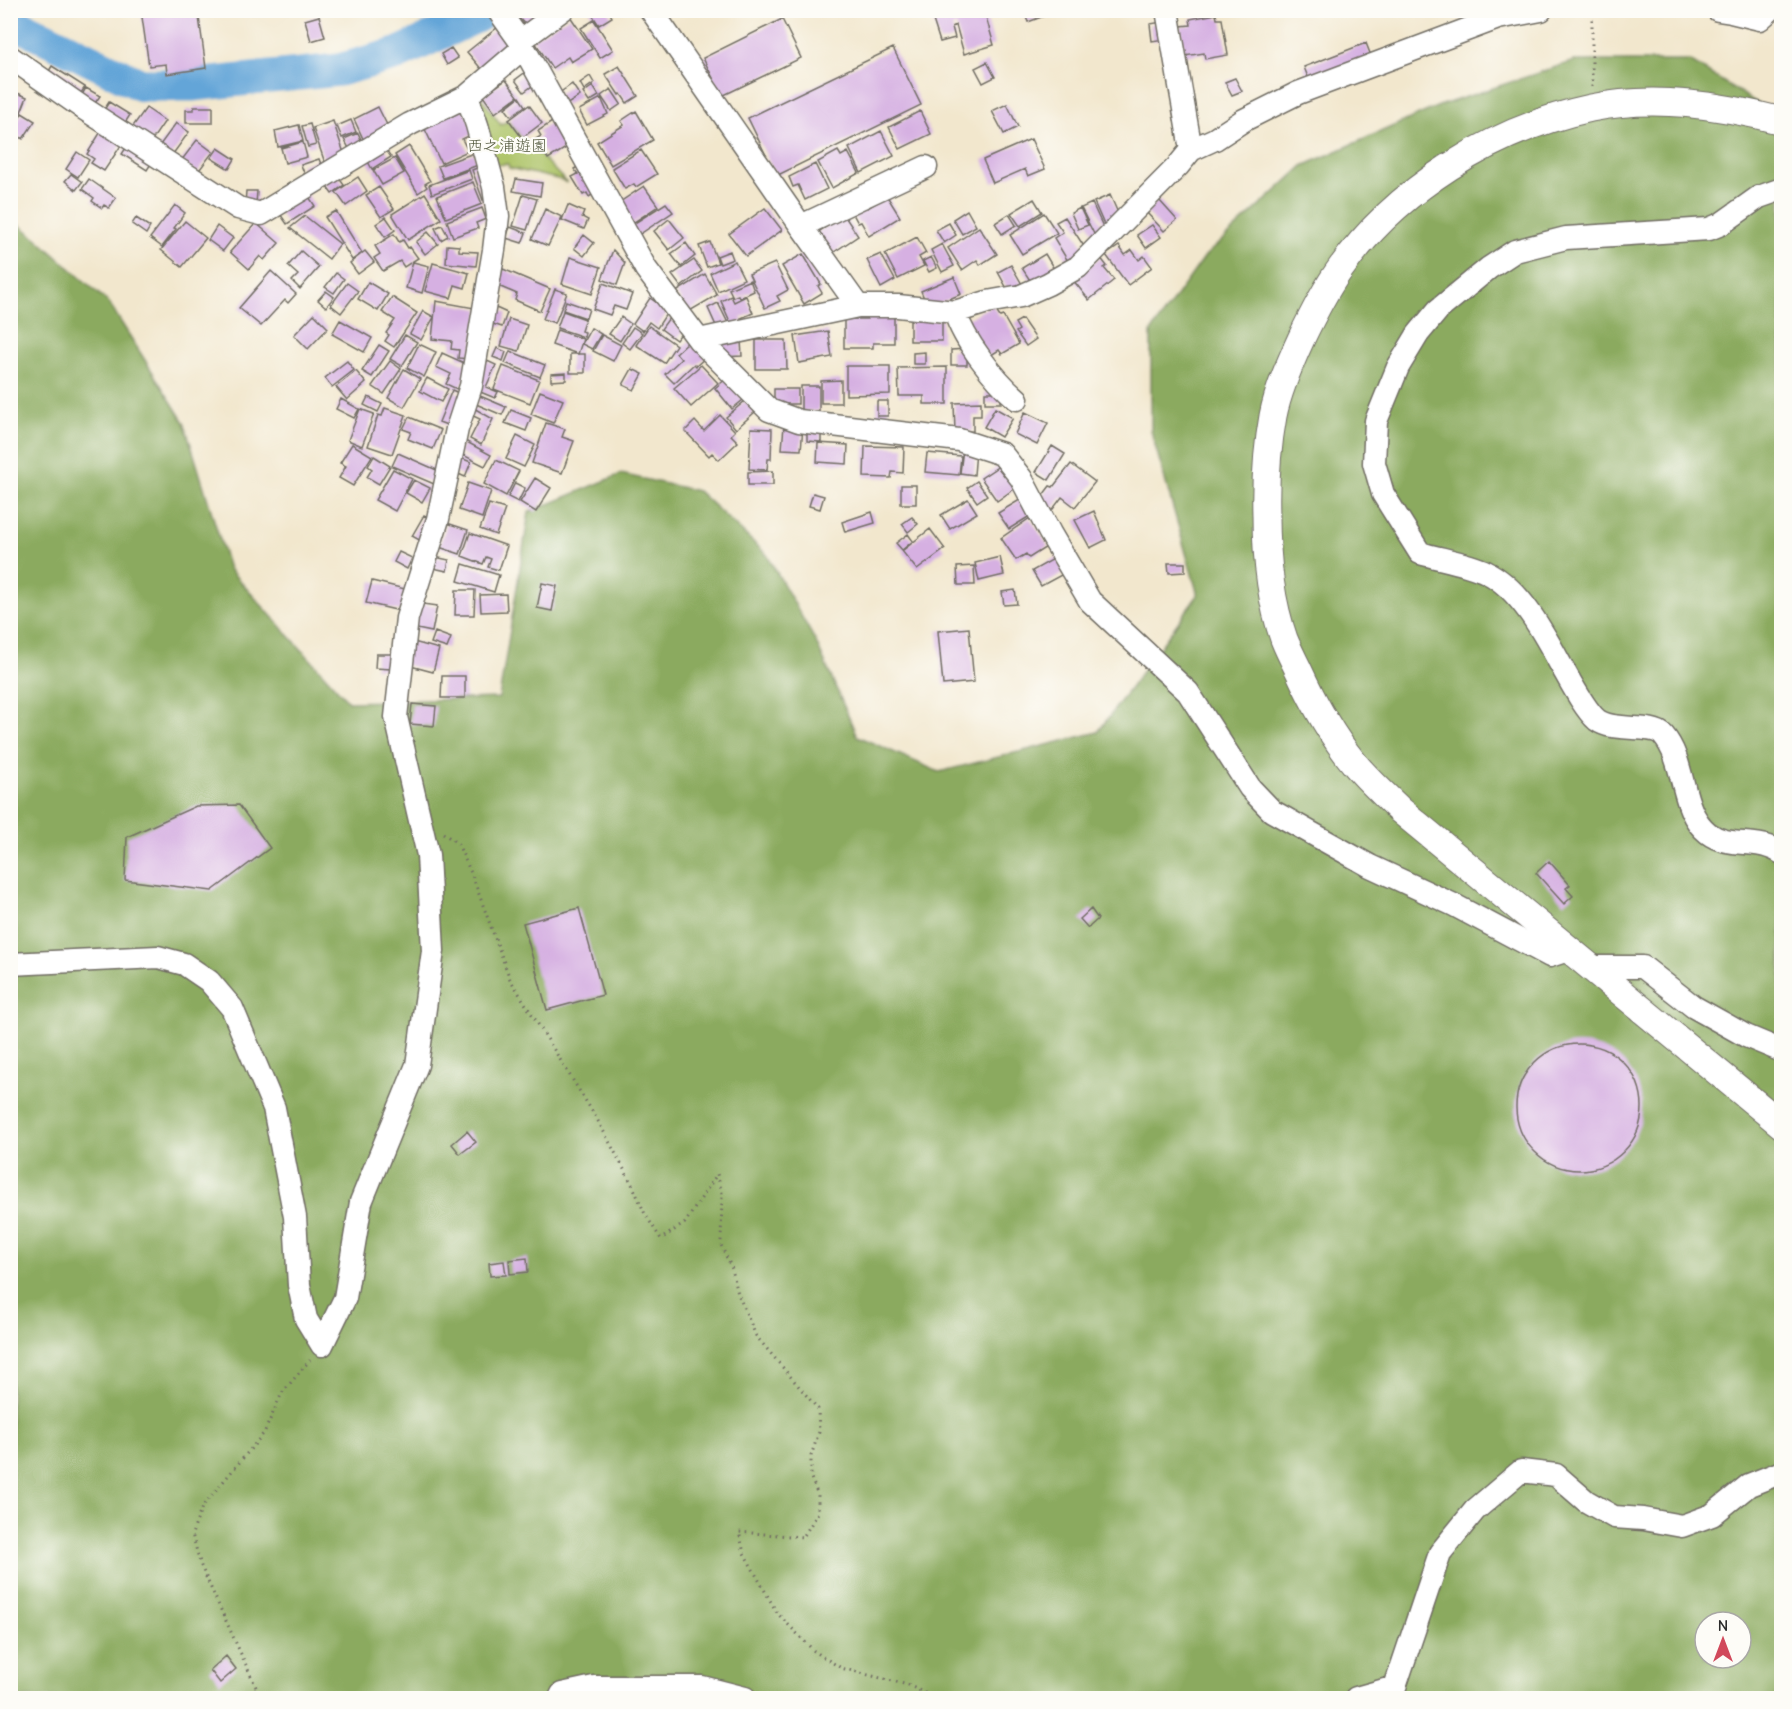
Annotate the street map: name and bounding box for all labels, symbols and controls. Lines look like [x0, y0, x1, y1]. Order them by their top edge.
park label: 西之浦遊園 [467, 137, 547, 155]
north arrow [1693, 1610, 1753, 1670]
text: N [1718, 1617, 1728, 1635]

